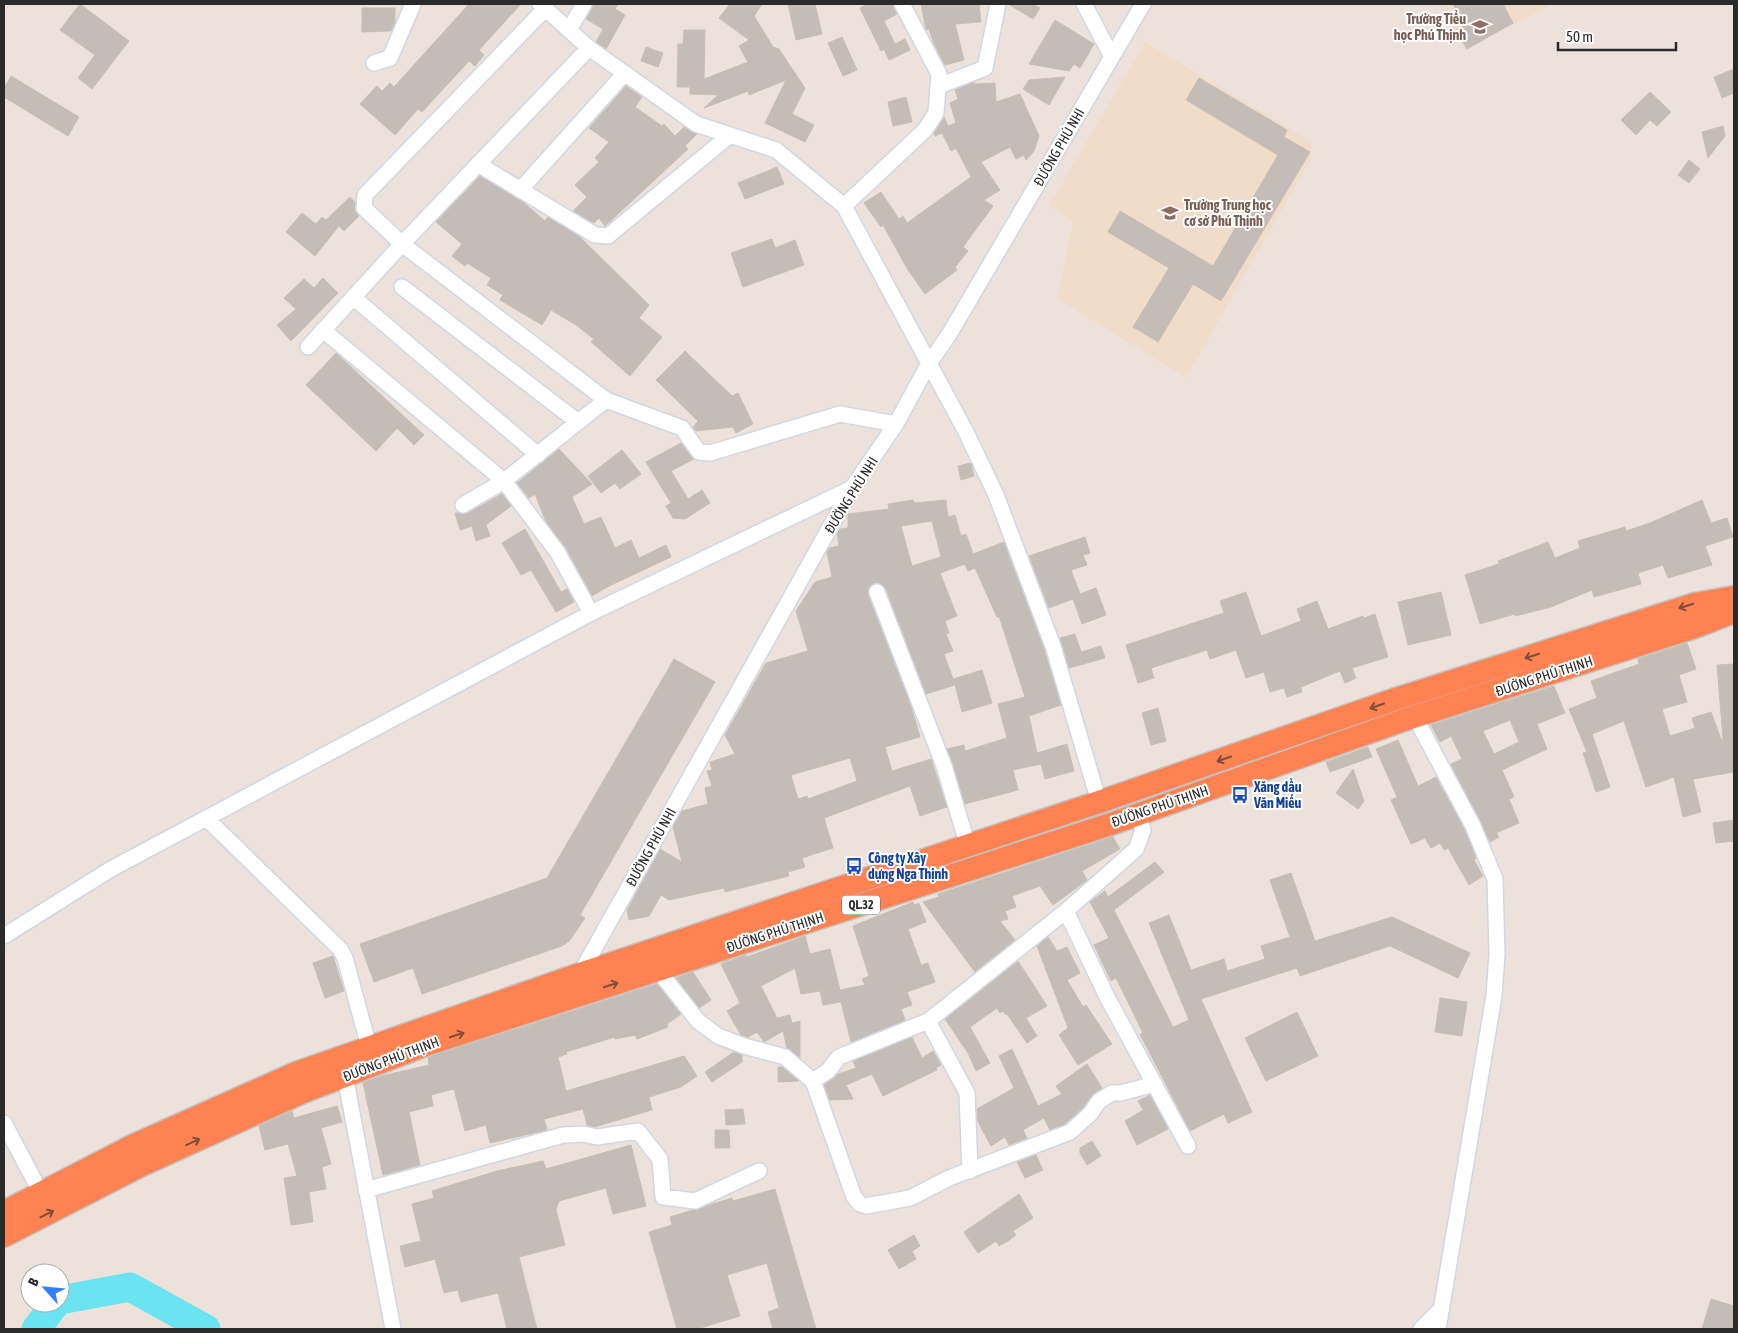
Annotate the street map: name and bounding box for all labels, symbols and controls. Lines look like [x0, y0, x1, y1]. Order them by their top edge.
place label: Trường Tiểu học Phú Thịnh [1394, 10, 1466, 43]
school or university icon: Trường Tiểu học Phú Thịnh [1470, 17, 1490, 37]
scale bar [1558, 20, 1676, 52]
text: 50 m [1566, 28, 1593, 45]
street label: ĐƯỜNG PHÚ NHI [1030, 105, 1088, 189]
place label: Trường Trung học cơ sở Phú Thịnh [1184, 197, 1272, 229]
school or university icon: Trường Trung học cơ sở Phú Thịnh [1160, 203, 1180, 223]
street label: ĐƯỜNG PHÚ NHI [821, 454, 881, 536]
one-way arrow [1679, 602, 1695, 612]
one-way arrow [1524, 652, 1540, 661]
street label: ĐƯỜNG PHÚ THỊNH [1493, 653, 1595, 699]
one-way arrow [1370, 702, 1385, 711]
one-way arrow [1216, 755, 1232, 764]
place label: Xăng dầu Văn Miếu [1253, 778, 1302, 811]
street label: ĐƯỜNG PHÚ THỊNH [1110, 782, 1210, 830]
bus stop icon: Xăng dầu Văn Miếu [1230, 785, 1250, 805]
street label: ĐƯỜNG PHÚ NHI [623, 805, 679, 889]
place label: Công ty Xây dựng Nga Thịnh [868, 850, 948, 882]
bus stop icon: Công ty Xây dựng Nga Thịnh [844, 856, 864, 876]
road number: QL.32 [842, 896, 880, 914]
street label: ĐƯỜNG PHÚ THỊNH [724, 909, 826, 955]
one-way arrow [603, 980, 619, 990]
one-way arrow [448, 1030, 464, 1039]
street label: ĐƯỜNG PHÚ THỊNH [341, 1033, 441, 1085]
one-way arrow [185, 1137, 200, 1146]
one-way arrow [39, 1209, 54, 1218]
north arrow [20, 1263, 70, 1313]
text: B [25, 1275, 42, 1289]

